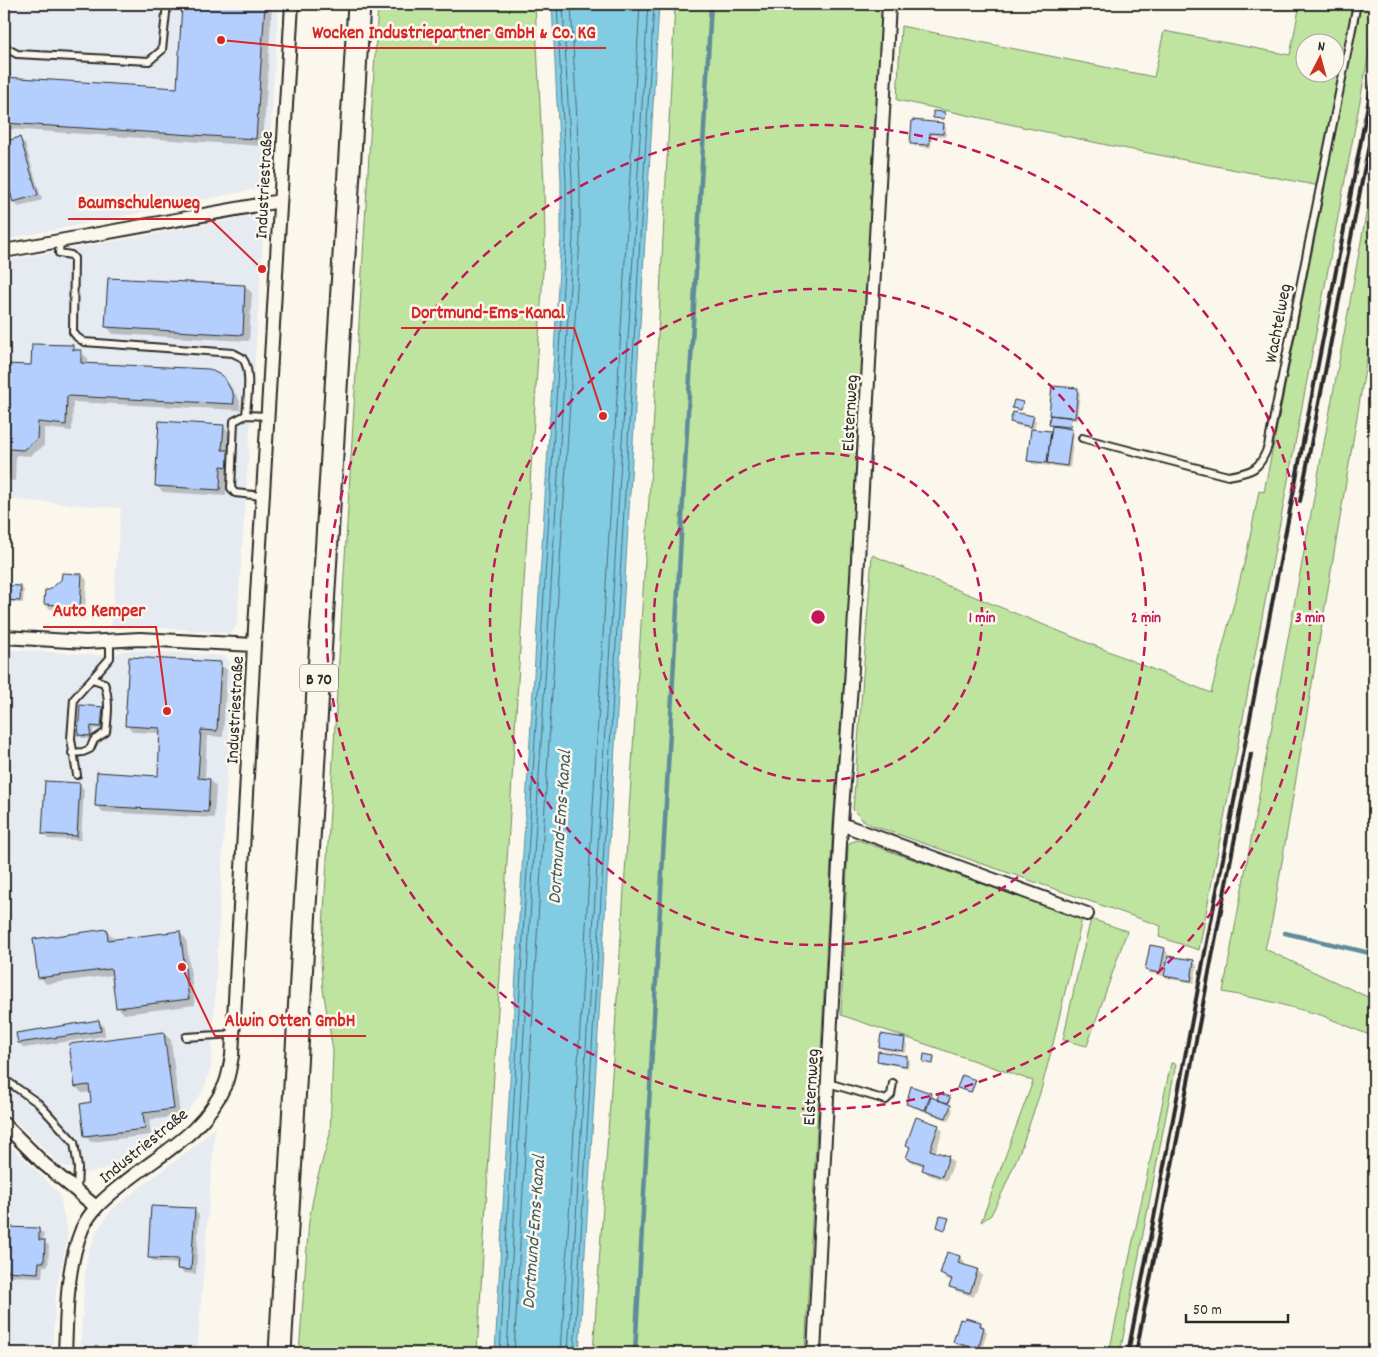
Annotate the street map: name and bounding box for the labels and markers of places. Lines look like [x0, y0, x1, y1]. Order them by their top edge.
callout: Wocken Industriepartner GmbH & Co. KG [302, 14, 606, 48]
callout: Baumschulenweg [68, 185, 210, 219]
callout: Dortmund-Ems-Kanal [401, 294, 574, 328]
callout: Auto Kemper [43, 593, 156, 627]
centre of rings [809, 608, 827, 626]
callout: Alwin Otten GmbH [215, 1002, 366, 1036]

